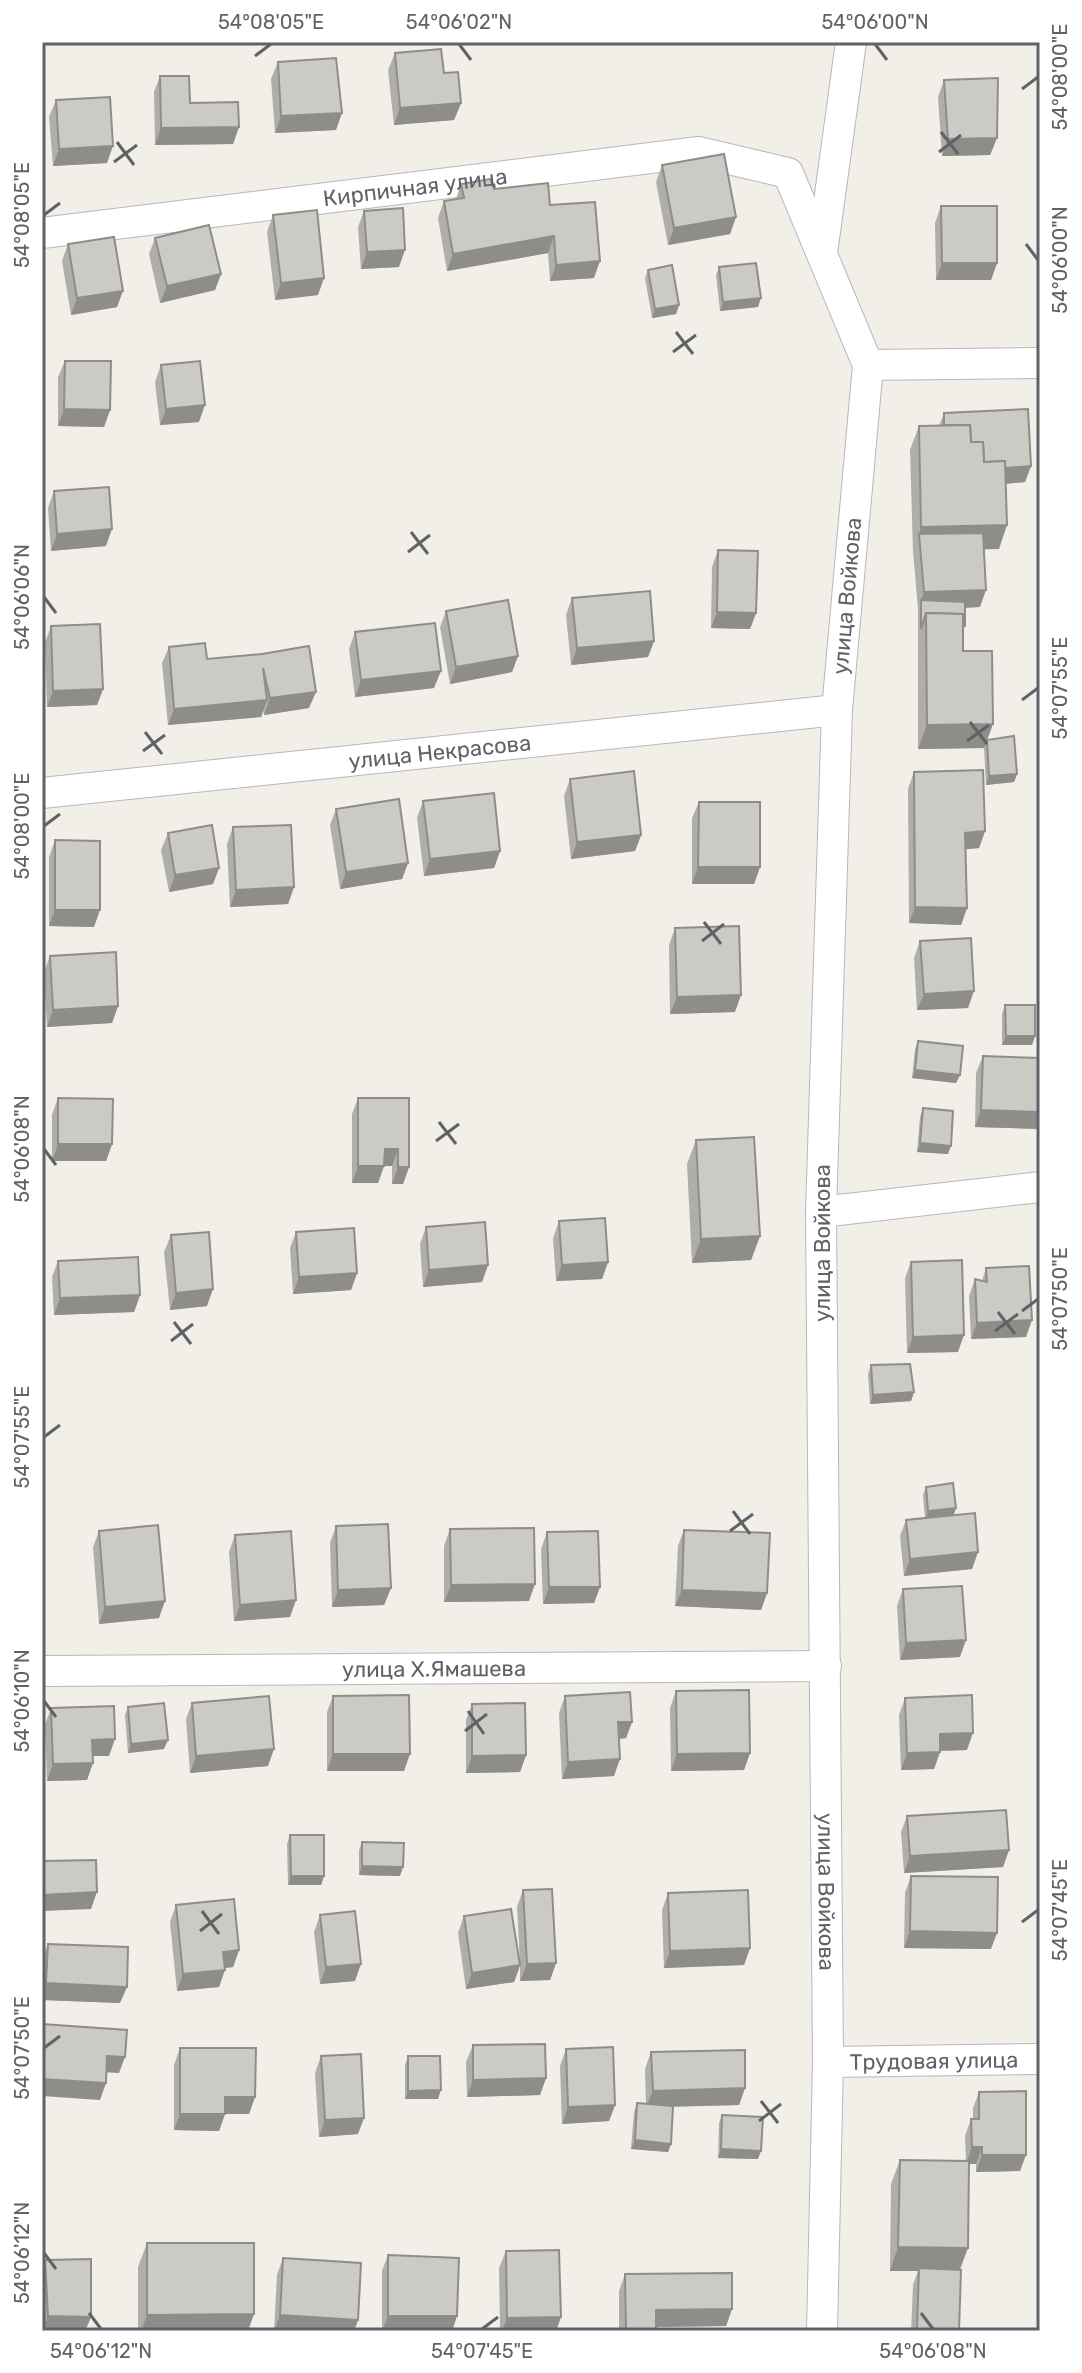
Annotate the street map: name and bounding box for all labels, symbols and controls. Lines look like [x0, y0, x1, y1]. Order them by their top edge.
text: 54°08'05"E [218, 10, 324, 34]
text: 54°06'02"N [406, 10, 512, 34]
text: 54°06'00"N [821, 10, 929, 34]
text: 54°08'00"E [1048, 24, 1072, 130]
text: 54°08'05"E [10, 162, 34, 268]
street label: Кирпичная улица [321, 162, 509, 212]
text: 54°06'00"N [1048, 206, 1072, 314]
street label: улица Войкова [827, 516, 867, 676]
text: 54°06'06"N [10, 544, 34, 650]
text: 54°07'55"E [1048, 637, 1072, 739]
street label: улица Некрасова [347, 729, 532, 774]
text: 54°08'00"E [10, 773, 34, 879]
text: 54°06'08"N [10, 1095, 34, 1203]
street label: улица Войкова [809, 1164, 836, 1322]
text: 54°07'50"E [1048, 1247, 1072, 1351]
text: 54°07'55"E [10, 1386, 34, 1488]
text: 54°06'10"N [10, 1649, 34, 1753]
street label: улица Х.Ямашева [342, 1654, 526, 1683]
street label: улица Войкова [812, 1813, 841, 1971]
text: 54°07'45"E [1048, 1859, 1072, 1961]
text: 54°07'50"E [10, 1996, 34, 2100]
street label: Трудовая улица [850, 2046, 1018, 2075]
text: 54°06'12"N [10, 2202, 34, 2304]
text: 54°06'12"N [50, 2339, 152, 2363]
text: 54°07'45"E [431, 2339, 533, 2363]
text: 54°06'08"N [879, 2339, 987, 2363]

